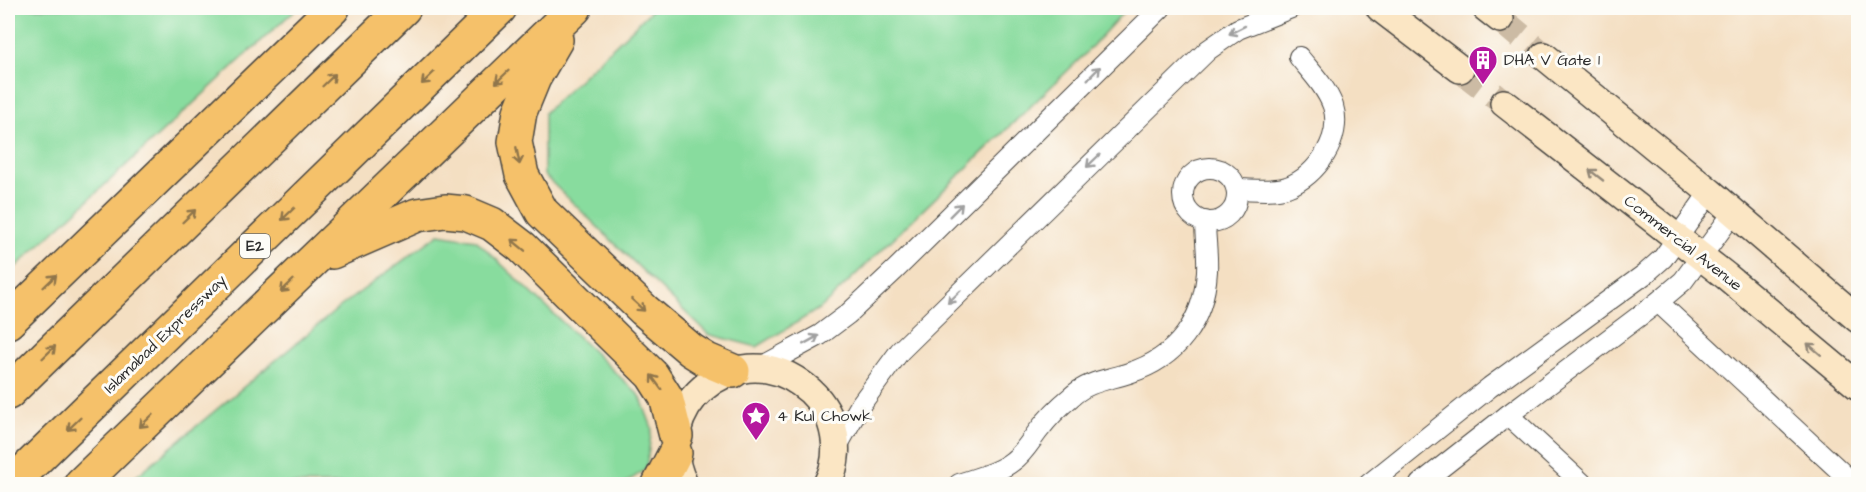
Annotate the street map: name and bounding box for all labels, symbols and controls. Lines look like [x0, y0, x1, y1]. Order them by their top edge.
one-way arrow [1229, 25, 1247, 37]
building icon: DHA V Gate 1 [1467, 44, 1499, 86]
place label: DHA V Gate 1 [1504, 49, 1600, 71]
one-way arrow [1087, 66, 1102, 81]
one-way arrow [420, 70, 435, 85]
one-way arrow [495, 70, 510, 85]
one-way arrow [322, 73, 337, 87]
one-way arrow [513, 146, 524, 166]
one-way arrow [1086, 154, 1101, 168]
one-way arrow [1588, 168, 1604, 181]
street label: Commercial Avenue [1619, 190, 1747, 296]
one-way arrow [948, 203, 963, 218]
one-way arrow [281, 207, 296, 221]
one-way arrow [182, 209, 197, 223]
road number: E2 [240, 234, 270, 258]
one-way arrow [510, 238, 526, 251]
street label: Islamabad Expressway [99, 269, 232, 399]
one-way arrow [42, 274, 57, 289]
one-way arrow [279, 278, 294, 293]
one-way arrow [946, 290, 961, 304]
one-way arrow [631, 298, 646, 312]
one-way arrow [801, 334, 819, 345]
one-way arrow [1806, 342, 1822, 355]
one-way arrow [42, 345, 57, 359]
one-way arrow [650, 374, 662, 390]
place icon: 4 Kul Chowk [740, 400, 772, 442]
place label: 4 Kul Chowk [777, 405, 872, 427]
one-way arrow [139, 414, 154, 429]
one-way arrow [66, 416, 81, 431]

